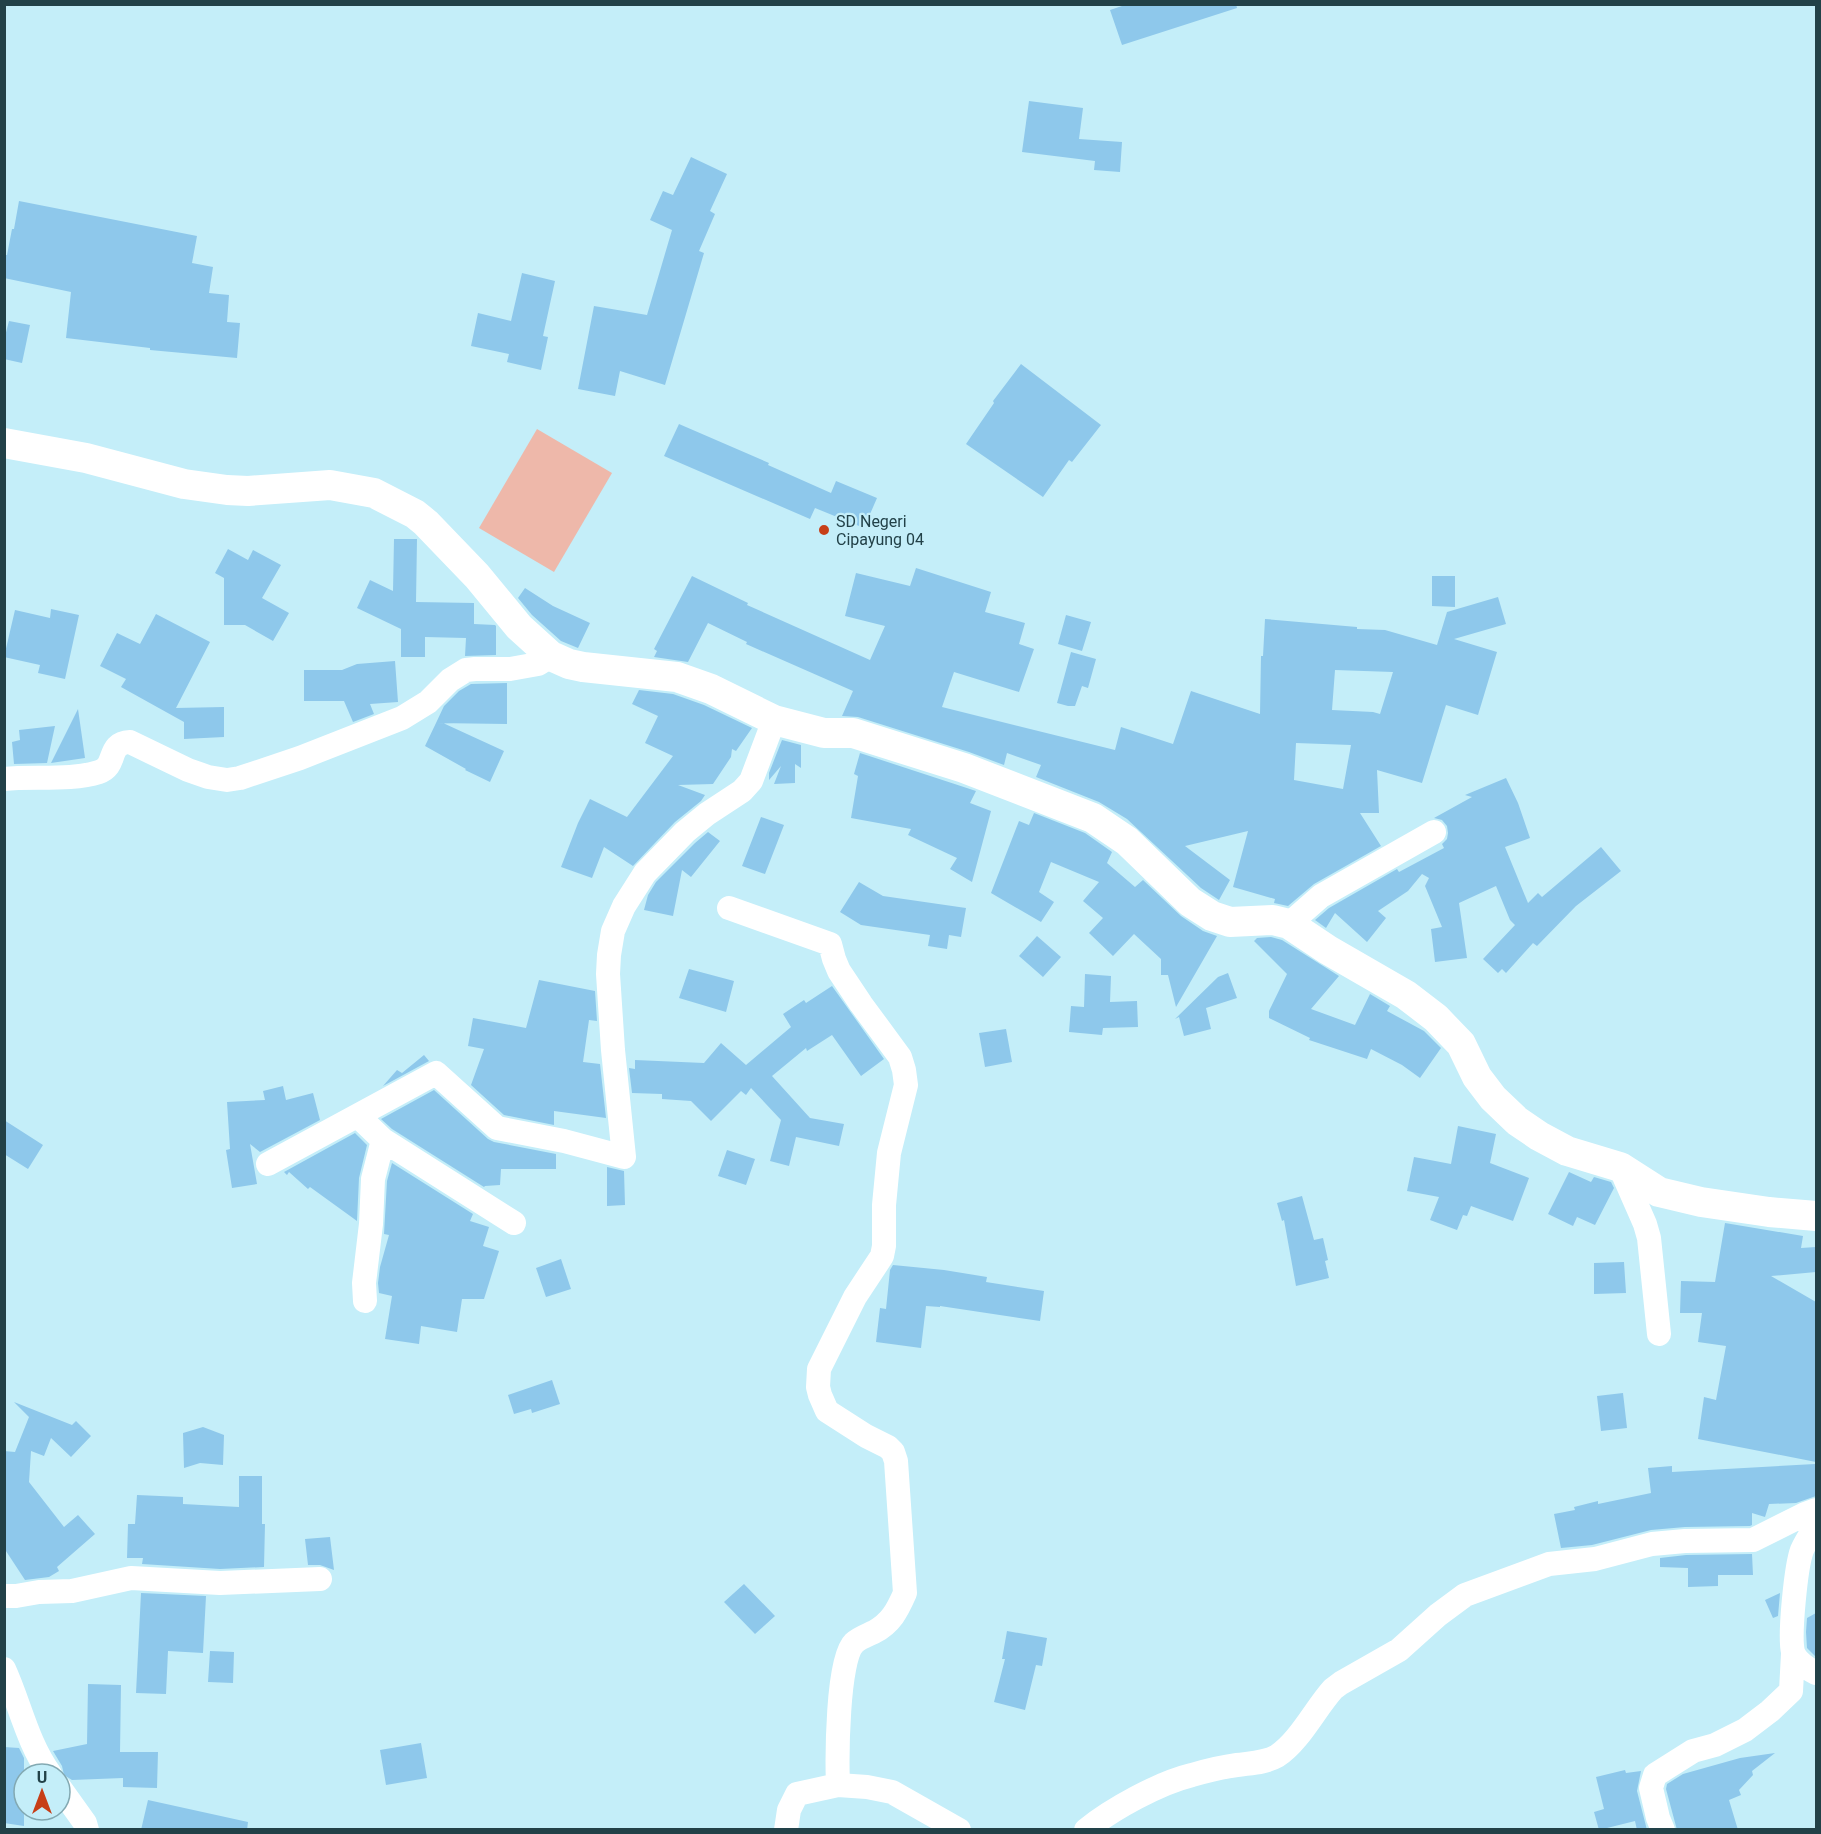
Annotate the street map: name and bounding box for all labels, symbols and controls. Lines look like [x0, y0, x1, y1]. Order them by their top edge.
place label: SD Negeri Cipayung 04 [836, 512, 924, 549]
marker: SD Negeri Cipayung 04 [817, 523, 831, 537]
north arrow [12, 1762, 72, 1822]
text: U [37, 1768, 47, 1787]

